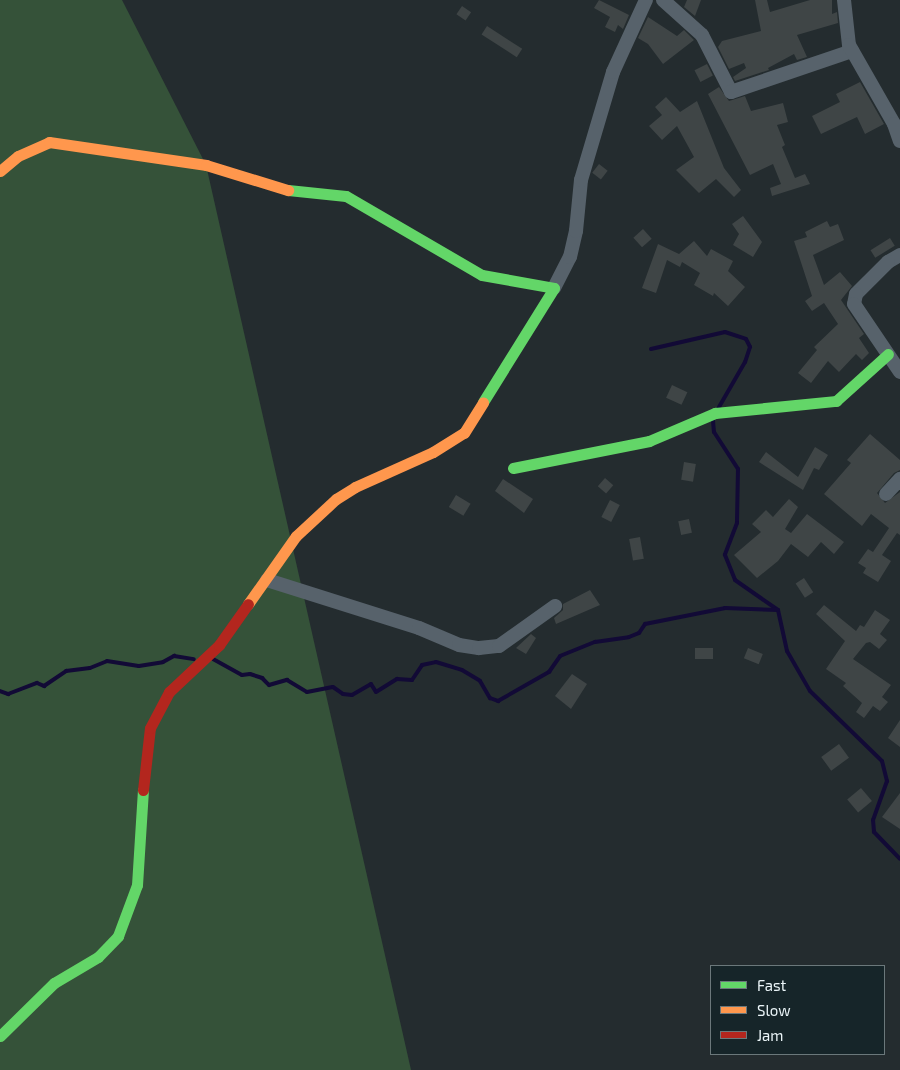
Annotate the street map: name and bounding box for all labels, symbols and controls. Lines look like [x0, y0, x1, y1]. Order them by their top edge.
legend [710, 965, 885, 1055]
text: Fast [757, 976, 786, 994]
text: Slow [757, 1001, 791, 1019]
text: Jam [757, 1026, 783, 1044]

